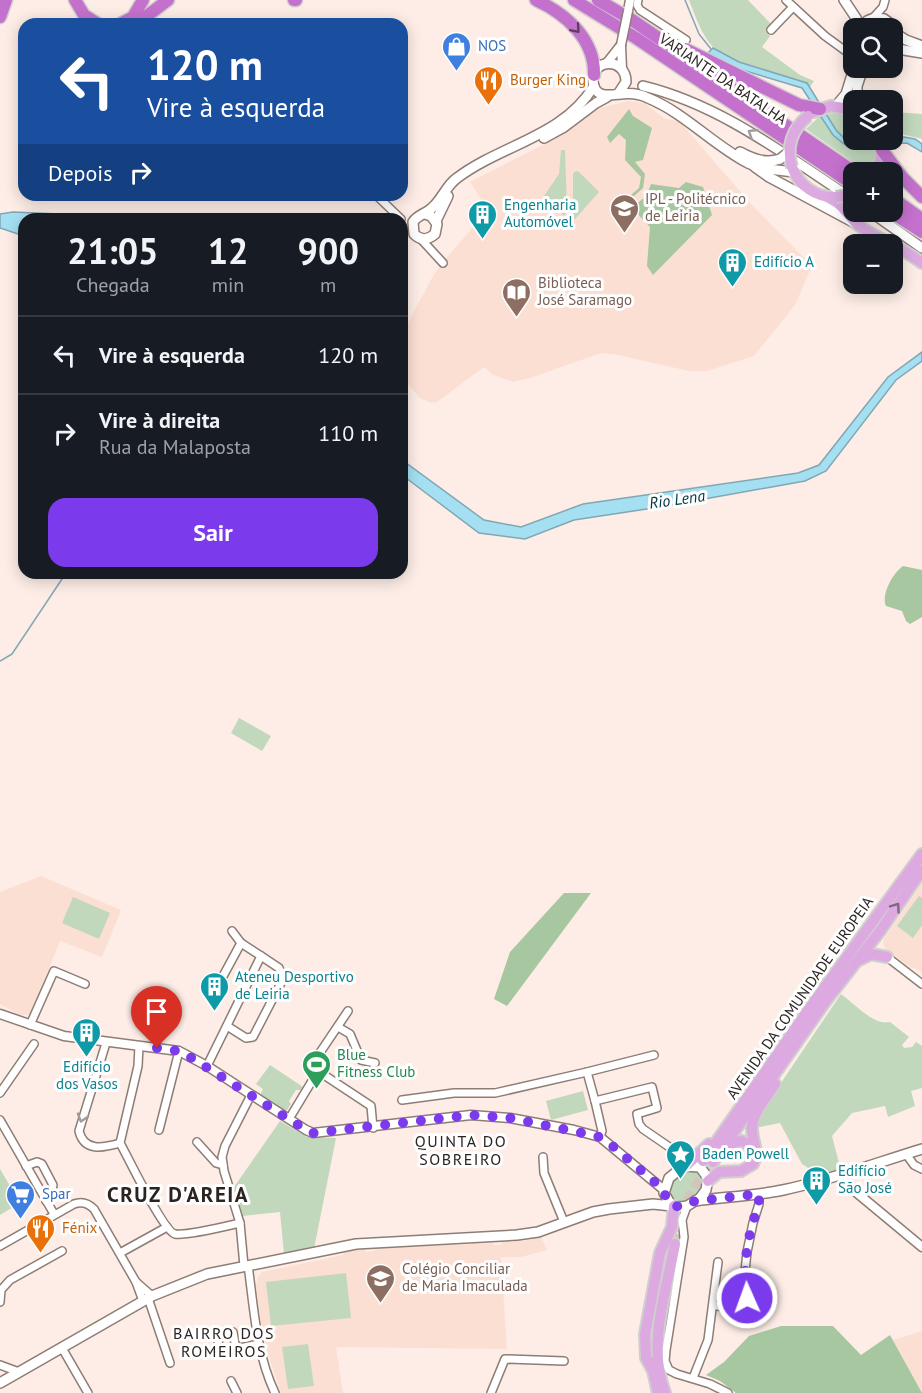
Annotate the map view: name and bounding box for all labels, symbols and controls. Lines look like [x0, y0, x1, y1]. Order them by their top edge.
map controls [843, 18, 903, 294]
button: search [843, 18, 903, 78]
one-way arrow [569, 23, 580, 33]
street label: VARIANTE DA BATALHA [655, 28, 791, 129]
shop icon: NOS [441, 30, 473, 72]
place label: NOS [478, 36, 506, 55]
text: 120 m [147, 37, 263, 92]
icon: left [48, 42, 126, 120]
restaurant icon: Burger King [473, 64, 505, 106]
place label: Burger King [510, 70, 586, 89]
text: Vire à esquerda [147, 90, 325, 124]
button: layers [843, 90, 903, 150]
one-way arrow [748, 128, 758, 140]
icon: right [124, 156, 157, 189]
text: Depois [48, 159, 112, 187]
button: + [843, 162, 903, 222]
place label: IPL - Politécnico de Leiria [645, 189, 746, 225]
school or university icon: IPL - Politécnico de Leiria [608, 192, 640, 234]
place label: Engenharia Automóvel [504, 195, 576, 231]
building icon: Engenharia Automóvel [467, 198, 499, 240]
text: 21:05 [67, 227, 158, 274]
text: 12 [208, 227, 248, 274]
text: 900 [298, 227, 359, 274]
button: − [843, 234, 903, 294]
building icon: Edifício A [717, 246, 749, 288]
place label: Edifício A [754, 252, 814, 271]
text: Chegada [76, 272, 150, 298]
text: min [212, 272, 244, 298]
text: m [320, 272, 336, 298]
place label: Biblioteca José Saramago [537, 273, 632, 309]
library icon: Biblioteca José Saramago [501, 276, 533, 318]
icon: left [48, 339, 81, 372]
text: Vire à esquerda [99, 341, 245, 369]
text: 120 m [318, 341, 378, 369]
text: Vire à direita [99, 406, 220, 434]
icon: right [48, 417, 81, 450]
text: 110 m [318, 419, 378, 447]
text: Rua da Malaposta [99, 434, 251, 460]
water label: Rio Lena [648, 485, 706, 513]
button: Sair [48, 498, 378, 567]
street label: AVENIDA DA COMUNIDADE EUROPEIA [722, 893, 877, 1103]
one-way arrow [889, 903, 900, 914]
place label: Ateneu Desportivo de Leiria [235, 967, 354, 1003]
building icon: Ateneu Desportivo de Leiria [198, 970, 230, 1012]
pin [131, 986, 182, 1048]
icon: arrive [140, 995, 173, 1028]
building icon: Edifício dos Vasos [71, 1016, 103, 1058]
place label: Blue Fitness Club [337, 1045, 415, 1081]
sports icon: Blue Fitness Club [300, 1048, 332, 1090]
place label: Edifício dos Vasos [56, 1057, 118, 1093]
one-way arrow [77, 1112, 89, 1123]
district label: QUINTA DO SOBREIRO [415, 1131, 507, 1169]
place icon: Baden Powell [665, 1138, 697, 1180]
place label: Baden Powell [702, 1144, 790, 1163]
place label: Edifício São José [838, 1161, 892, 1197]
building icon: Edifício São José [801, 1164, 833, 1206]
supermarket icon: Spar [5, 1178, 37, 1220]
district label: CRUZ D'AREIA [107, 1181, 249, 1208]
place label: Spar [42, 1184, 71, 1203]
restaurant icon: Fénix [25, 1212, 57, 1254]
place label: Fénix [62, 1218, 98, 1237]
place label: Colégio Conciliar de Maria Imaculada [402, 1259, 528, 1295]
school or university icon: Colégio Conciliar de Maria Imaculada [365, 1262, 397, 1304]
position arrow [715, 1266, 779, 1330]
district label: BAIRRO DOS ROMEIROS [173, 1323, 275, 1361]

